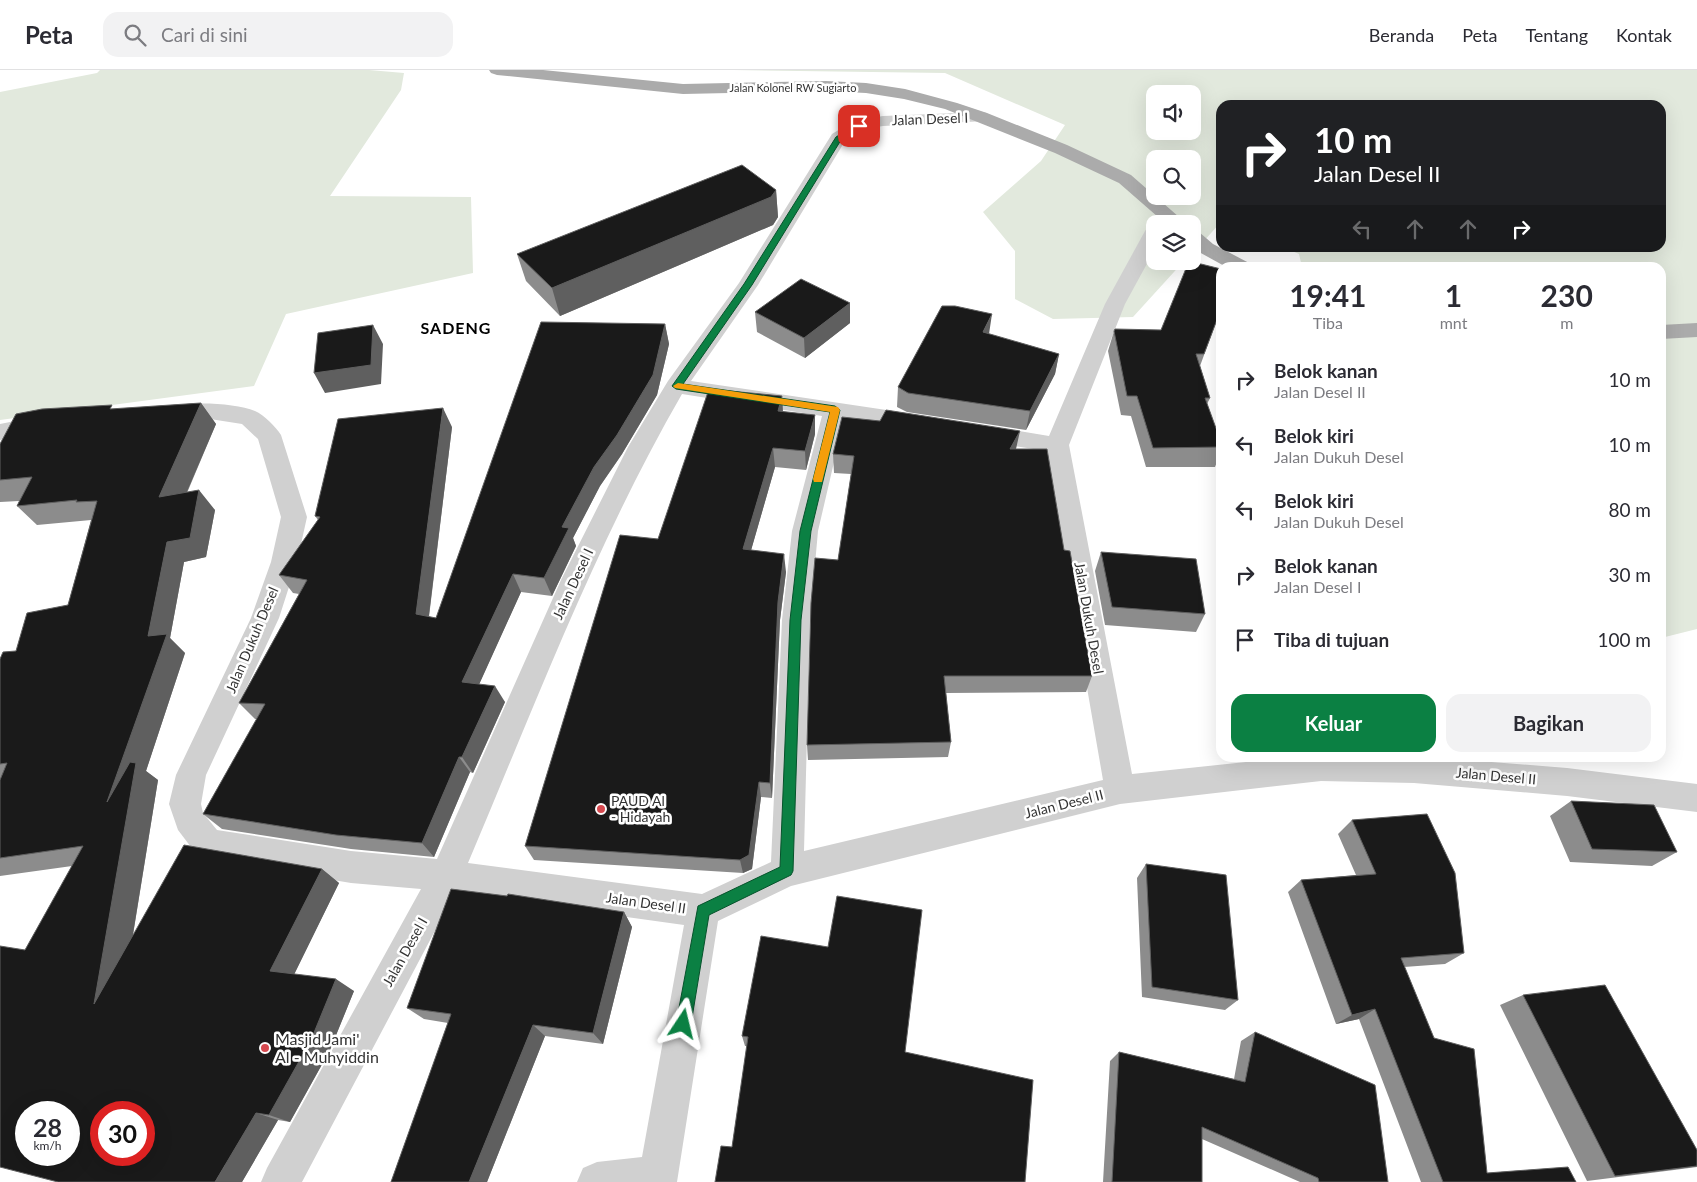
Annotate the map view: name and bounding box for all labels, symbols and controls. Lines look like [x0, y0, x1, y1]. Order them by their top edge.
search box [103, 12, 453, 57]
text: Peta [25, 20, 73, 49]
icon: search [121, 21, 149, 49]
text: Cari di sini [161, 23, 248, 46]
text: Beranda [1369, 24, 1434, 46]
text: Peta [1462, 24, 1497, 46]
text: Tentang [1525, 24, 1588, 46]
text: Kontak [1616, 24, 1672, 46]
street label: Jalan Kolonel RW Sugiarto [729, 81, 857, 94]
map controls [1146, 85, 1201, 270]
button: sound [1146, 85, 1201, 140]
pin [838, 105, 880, 147]
street label: Jalan Desel I [891, 109, 968, 128]
icon: arrive [845, 112, 873, 140]
text: 10 m [1314, 118, 1392, 160]
icon: right [1231, 120, 1296, 185]
button: search [1146, 150, 1201, 205]
text: Jalan Desel II [1314, 160, 1440, 187]
button: layers [1146, 215, 1201, 270]
icon: left [1348, 215, 1376, 243]
icon: ahead [1401, 215, 1429, 243]
icon: ahead [1454, 215, 1482, 243]
icon: right [1507, 215, 1535, 243]
text: 19:41 [1289, 277, 1367, 313]
text: 1 [1445, 277, 1462, 313]
text: 230 [1541, 277, 1593, 313]
text: Tiba [1313, 313, 1343, 332]
text: mnt [1440, 313, 1467, 332]
text: m [1560, 313, 1573, 332]
district label: SADENG [421, 318, 491, 337]
text: Belok kanan [1274, 359, 1378, 382]
icon: right [1231, 366, 1259, 394]
text: 10 m [1608, 368, 1651, 391]
text: Jalan Desel II [1274, 382, 1366, 401]
text: Belok kiri [1274, 424, 1354, 447]
icon: left [1231, 431, 1259, 459]
text: 10 m [1608, 433, 1651, 456]
text: Jalan Dukuh Desel [1274, 447, 1404, 466]
text: Belok kiri [1274, 489, 1354, 512]
icon: left [1231, 496, 1259, 524]
text: 80 m [1608, 498, 1651, 521]
text: Jalan Dukuh Desel [1274, 512, 1404, 531]
street label: Jalan Desel I [549, 546, 596, 622]
text: Belok kanan [1274, 554, 1378, 577]
street label: Jalan Dukuh Desel [1071, 560, 1108, 675]
icon: right [1231, 561, 1259, 589]
text: 30 m [1608, 563, 1651, 586]
text: Jalan Desel I [1274, 577, 1361, 596]
street label: Jalan Dukuh Desel [222, 584, 282, 695]
icon: arrive [1231, 626, 1259, 654]
text: Tiba di tujuan [1274, 628, 1389, 651]
text: 100 m [1597, 628, 1651, 651]
button: Keluar [1231, 694, 1436, 752]
button: Bagikan [1446, 694, 1651, 752]
street label: Jalan Desel II [1455, 764, 1537, 787]
street label: Jalan Desel II [1023, 786, 1105, 821]
place label: PAUD Al - Hidayah [611, 792, 670, 825]
marker: PAUD Al - Hidayah [595, 803, 607, 815]
street label: Jalan Desel II [605, 888, 687, 917]
street label: Jalan Desel I [379, 914, 431, 989]
position arrow [656, 997, 708, 1049]
place label: Masjid Jami' Al - Muhyiddin [275, 1029, 379, 1066]
marker: Masjid Jami' Al - Muhyiddin [259, 1042, 271, 1054]
speed limit sign: 30 [90, 1101, 155, 1166]
text: 28 [33, 1112, 62, 1142]
text: km/h [33, 1138, 62, 1153]

